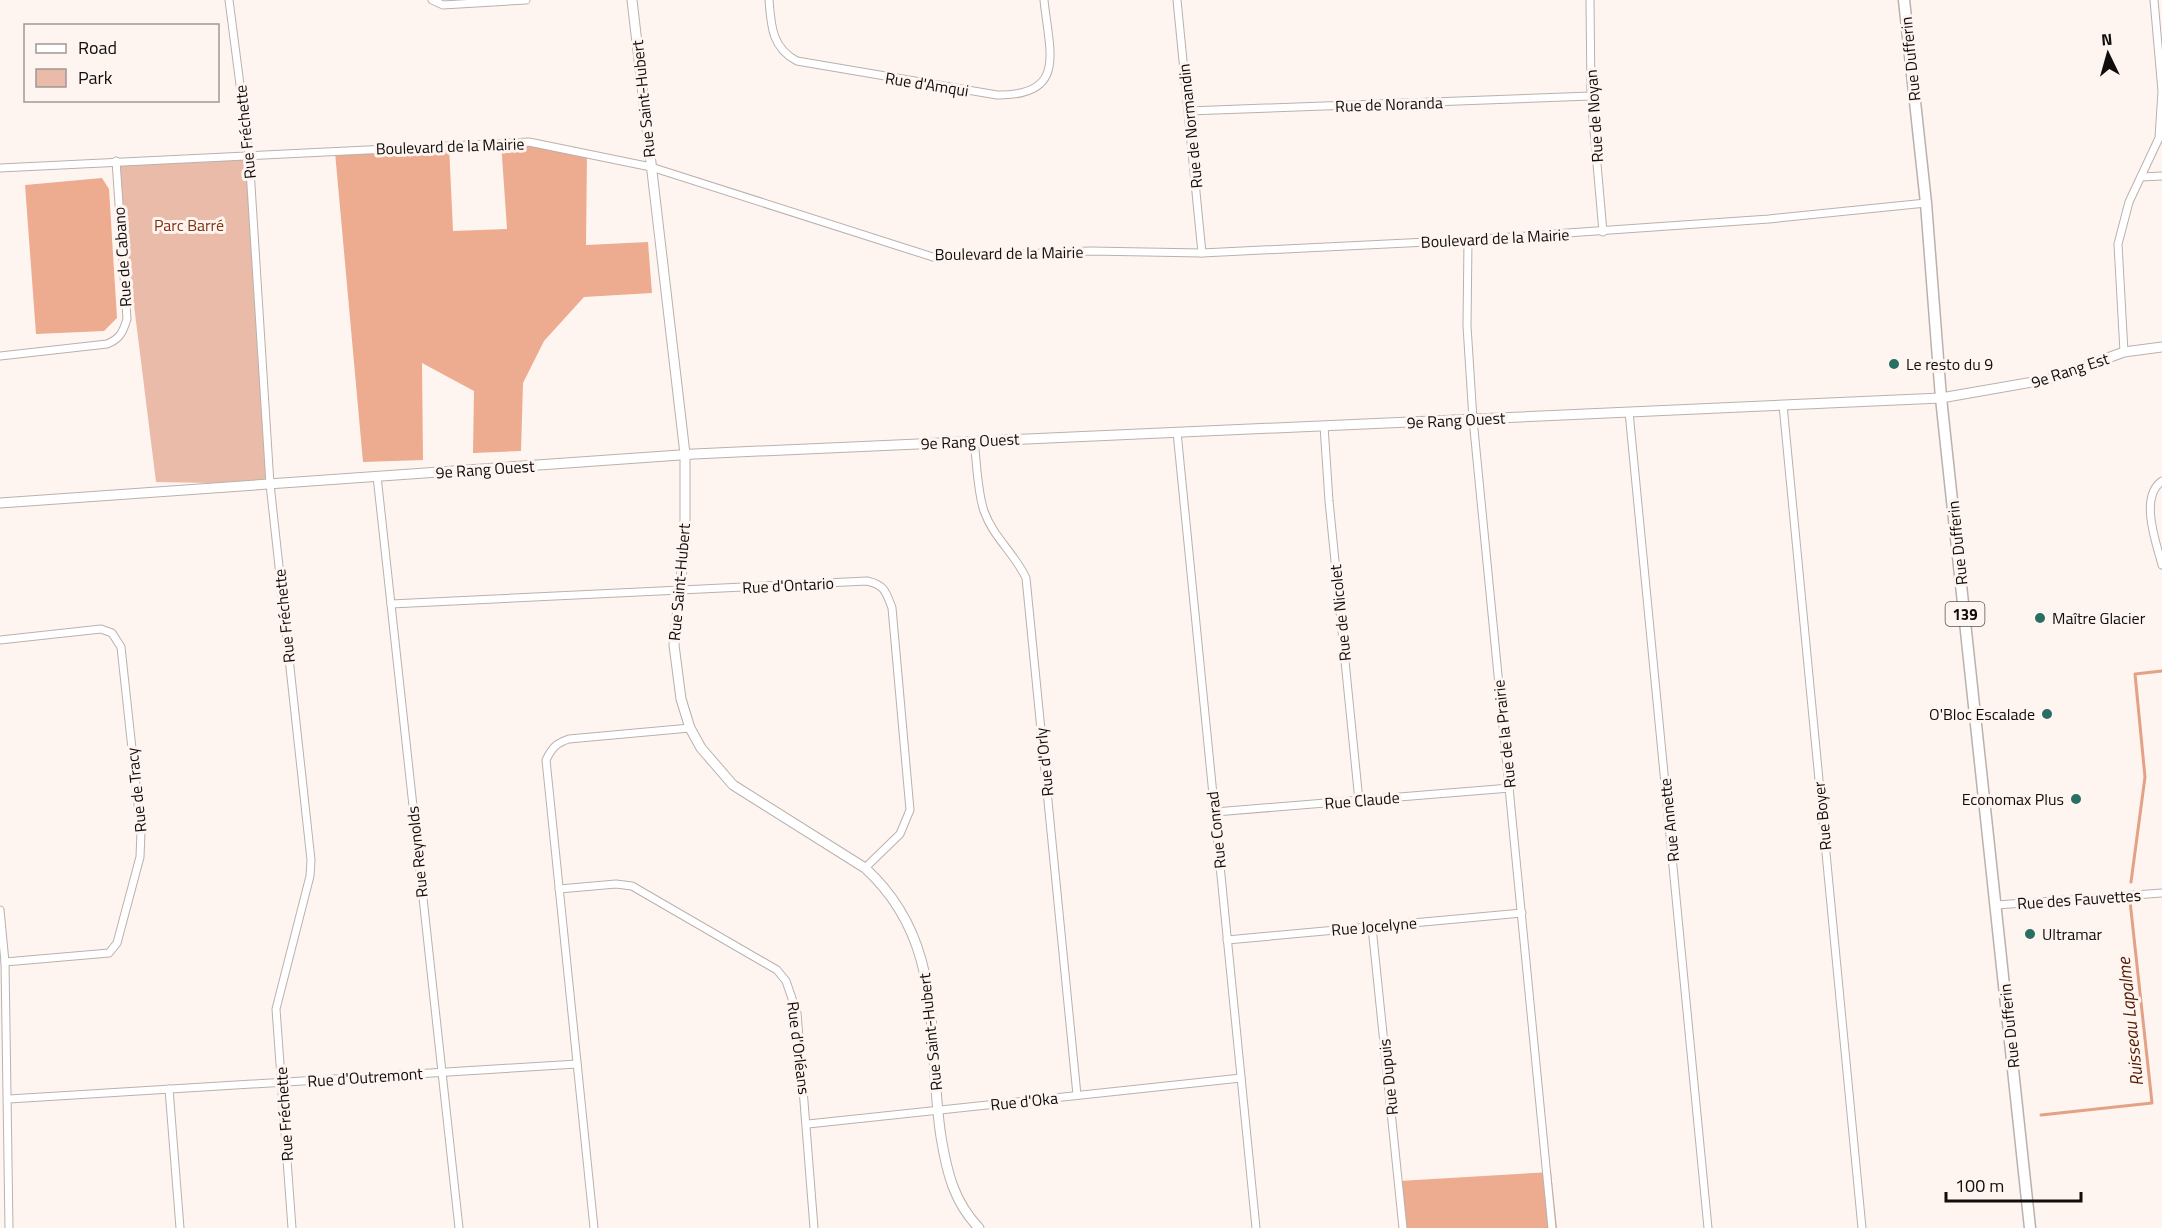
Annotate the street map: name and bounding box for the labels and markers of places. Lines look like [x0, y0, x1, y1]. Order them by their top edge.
place label: Le resto du 9 [1906, 352, 1993, 376]
marker: Le resto du 9 [1887, 357, 1901, 371]
place label: Maître Glacier [2052, 606, 2146, 630]
marker: Maître Glacier [2033, 611, 2047, 625]
place label: O'Bloc Escalade [1929, 702, 2035, 726]
marker: O'Bloc Escalade [2040, 707, 2054, 721]
place label: Economax Plus [1962, 787, 2064, 811]
marker: Economax Plus [2069, 792, 2083, 806]
place label: Ultramar [2042, 922, 2103, 946]
marker: Ultramar [2023, 927, 2037, 941]

